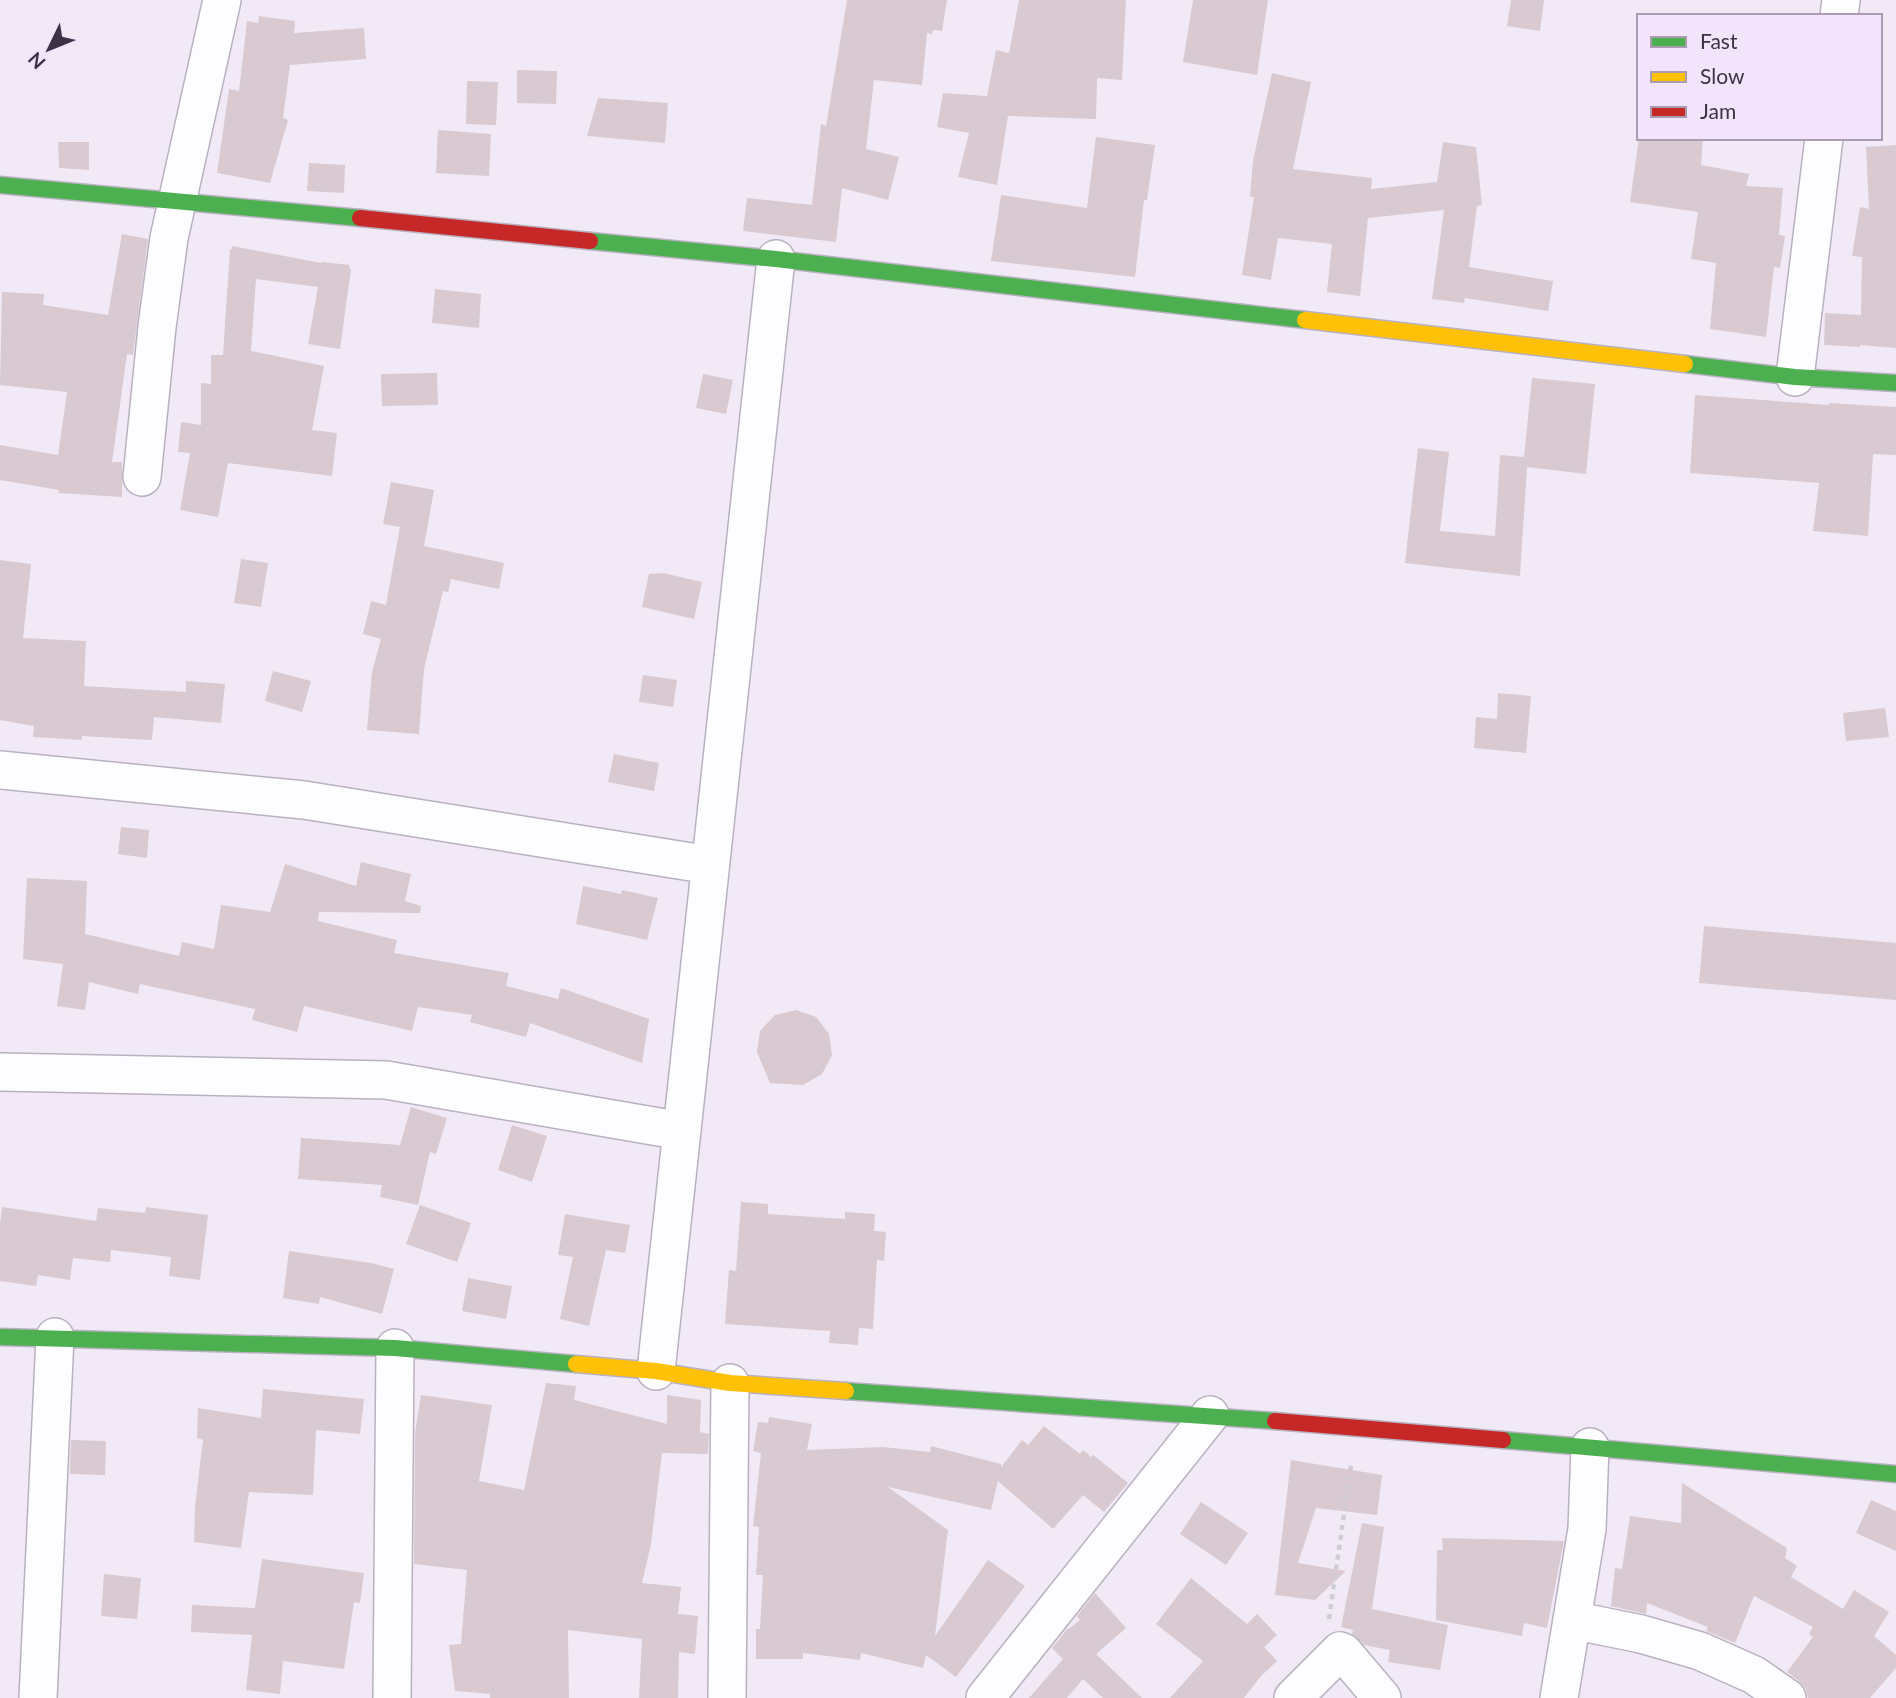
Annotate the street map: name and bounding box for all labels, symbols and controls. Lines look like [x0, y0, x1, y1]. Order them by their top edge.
north arrow [14, 14, 84, 84]
legend [1637, 14, 1882, 140]
text: Fast [1700, 28, 1738, 53]
text: N [23, 48, 50, 74]
text: Slow [1700, 63, 1745, 88]
text: Jam [1700, 98, 1736, 123]

